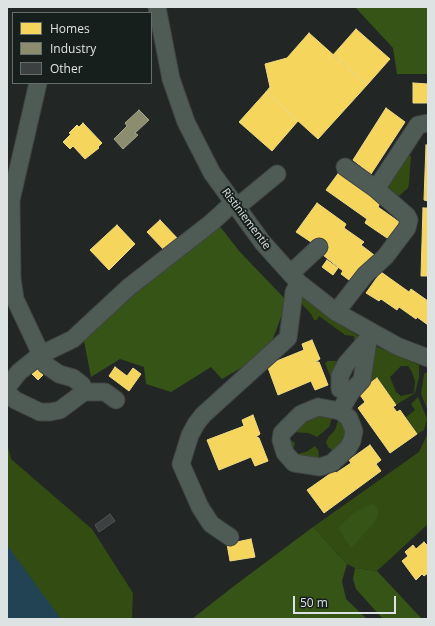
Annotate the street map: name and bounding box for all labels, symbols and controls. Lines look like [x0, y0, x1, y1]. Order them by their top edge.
legend [12, 12, 152, 84]
text: Homes [50, 20, 90, 37]
text: Industry [50, 40, 96, 57]
text: Other [50, 60, 83, 77]
street label: Ristiniementie [219, 186, 273, 252]
scale bar [295, 588, 398, 614]
text: 50 m [300, 594, 328, 611]

